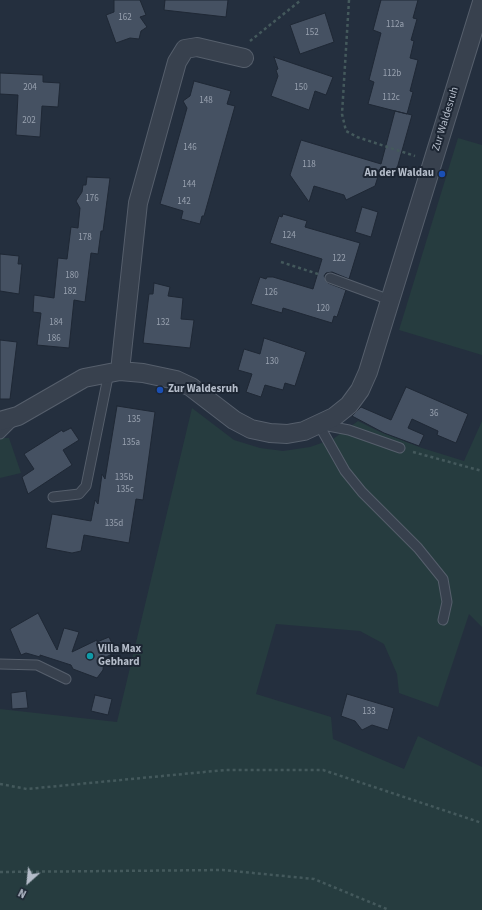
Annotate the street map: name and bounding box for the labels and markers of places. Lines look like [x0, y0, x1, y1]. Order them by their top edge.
place label: An der Waldau [365, 167, 434, 181]
marker: An der Waldau [437, 169, 447, 179]
place label: Zur Waldesruh [168, 383, 238, 397]
marker: Zur Waldesruh [155, 385, 165, 395]
place label: Villa Max Gebhard [98, 643, 141, 669]
marker: Villa Max Gebhard [85, 651, 95, 661]

